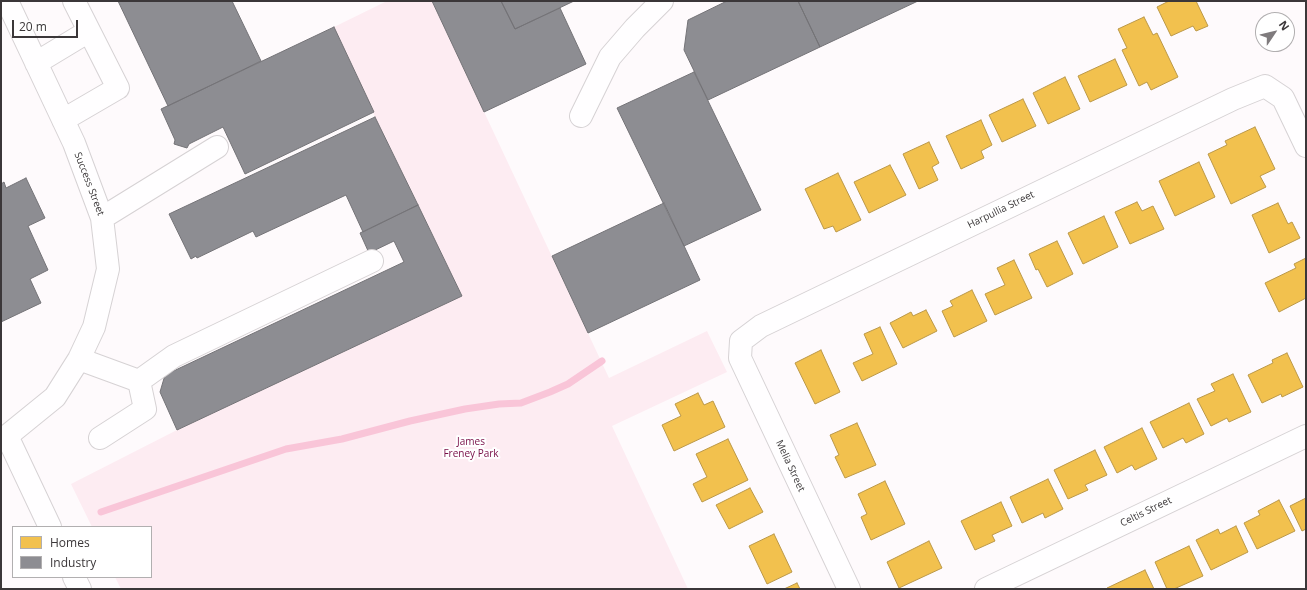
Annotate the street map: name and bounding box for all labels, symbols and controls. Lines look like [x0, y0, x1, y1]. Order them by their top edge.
scale bar [14, 12, 80, 38]
north arrow [1255, 12, 1295, 52]
text: N [1276, 17, 1293, 33]
text: 20 m [19, 18, 47, 35]
street label: Success Street [71, 151, 107, 217]
street label: Harpullia Street [966, 189, 1036, 231]
park label: James Freney Park [443, 436, 499, 460]
street label: Melia Street [773, 438, 807, 494]
street label: Celtis Street [1118, 494, 1174, 530]
legend [12, 526, 152, 578]
text: Homes [50, 534, 90, 551]
text: Industry [50, 554, 96, 571]

